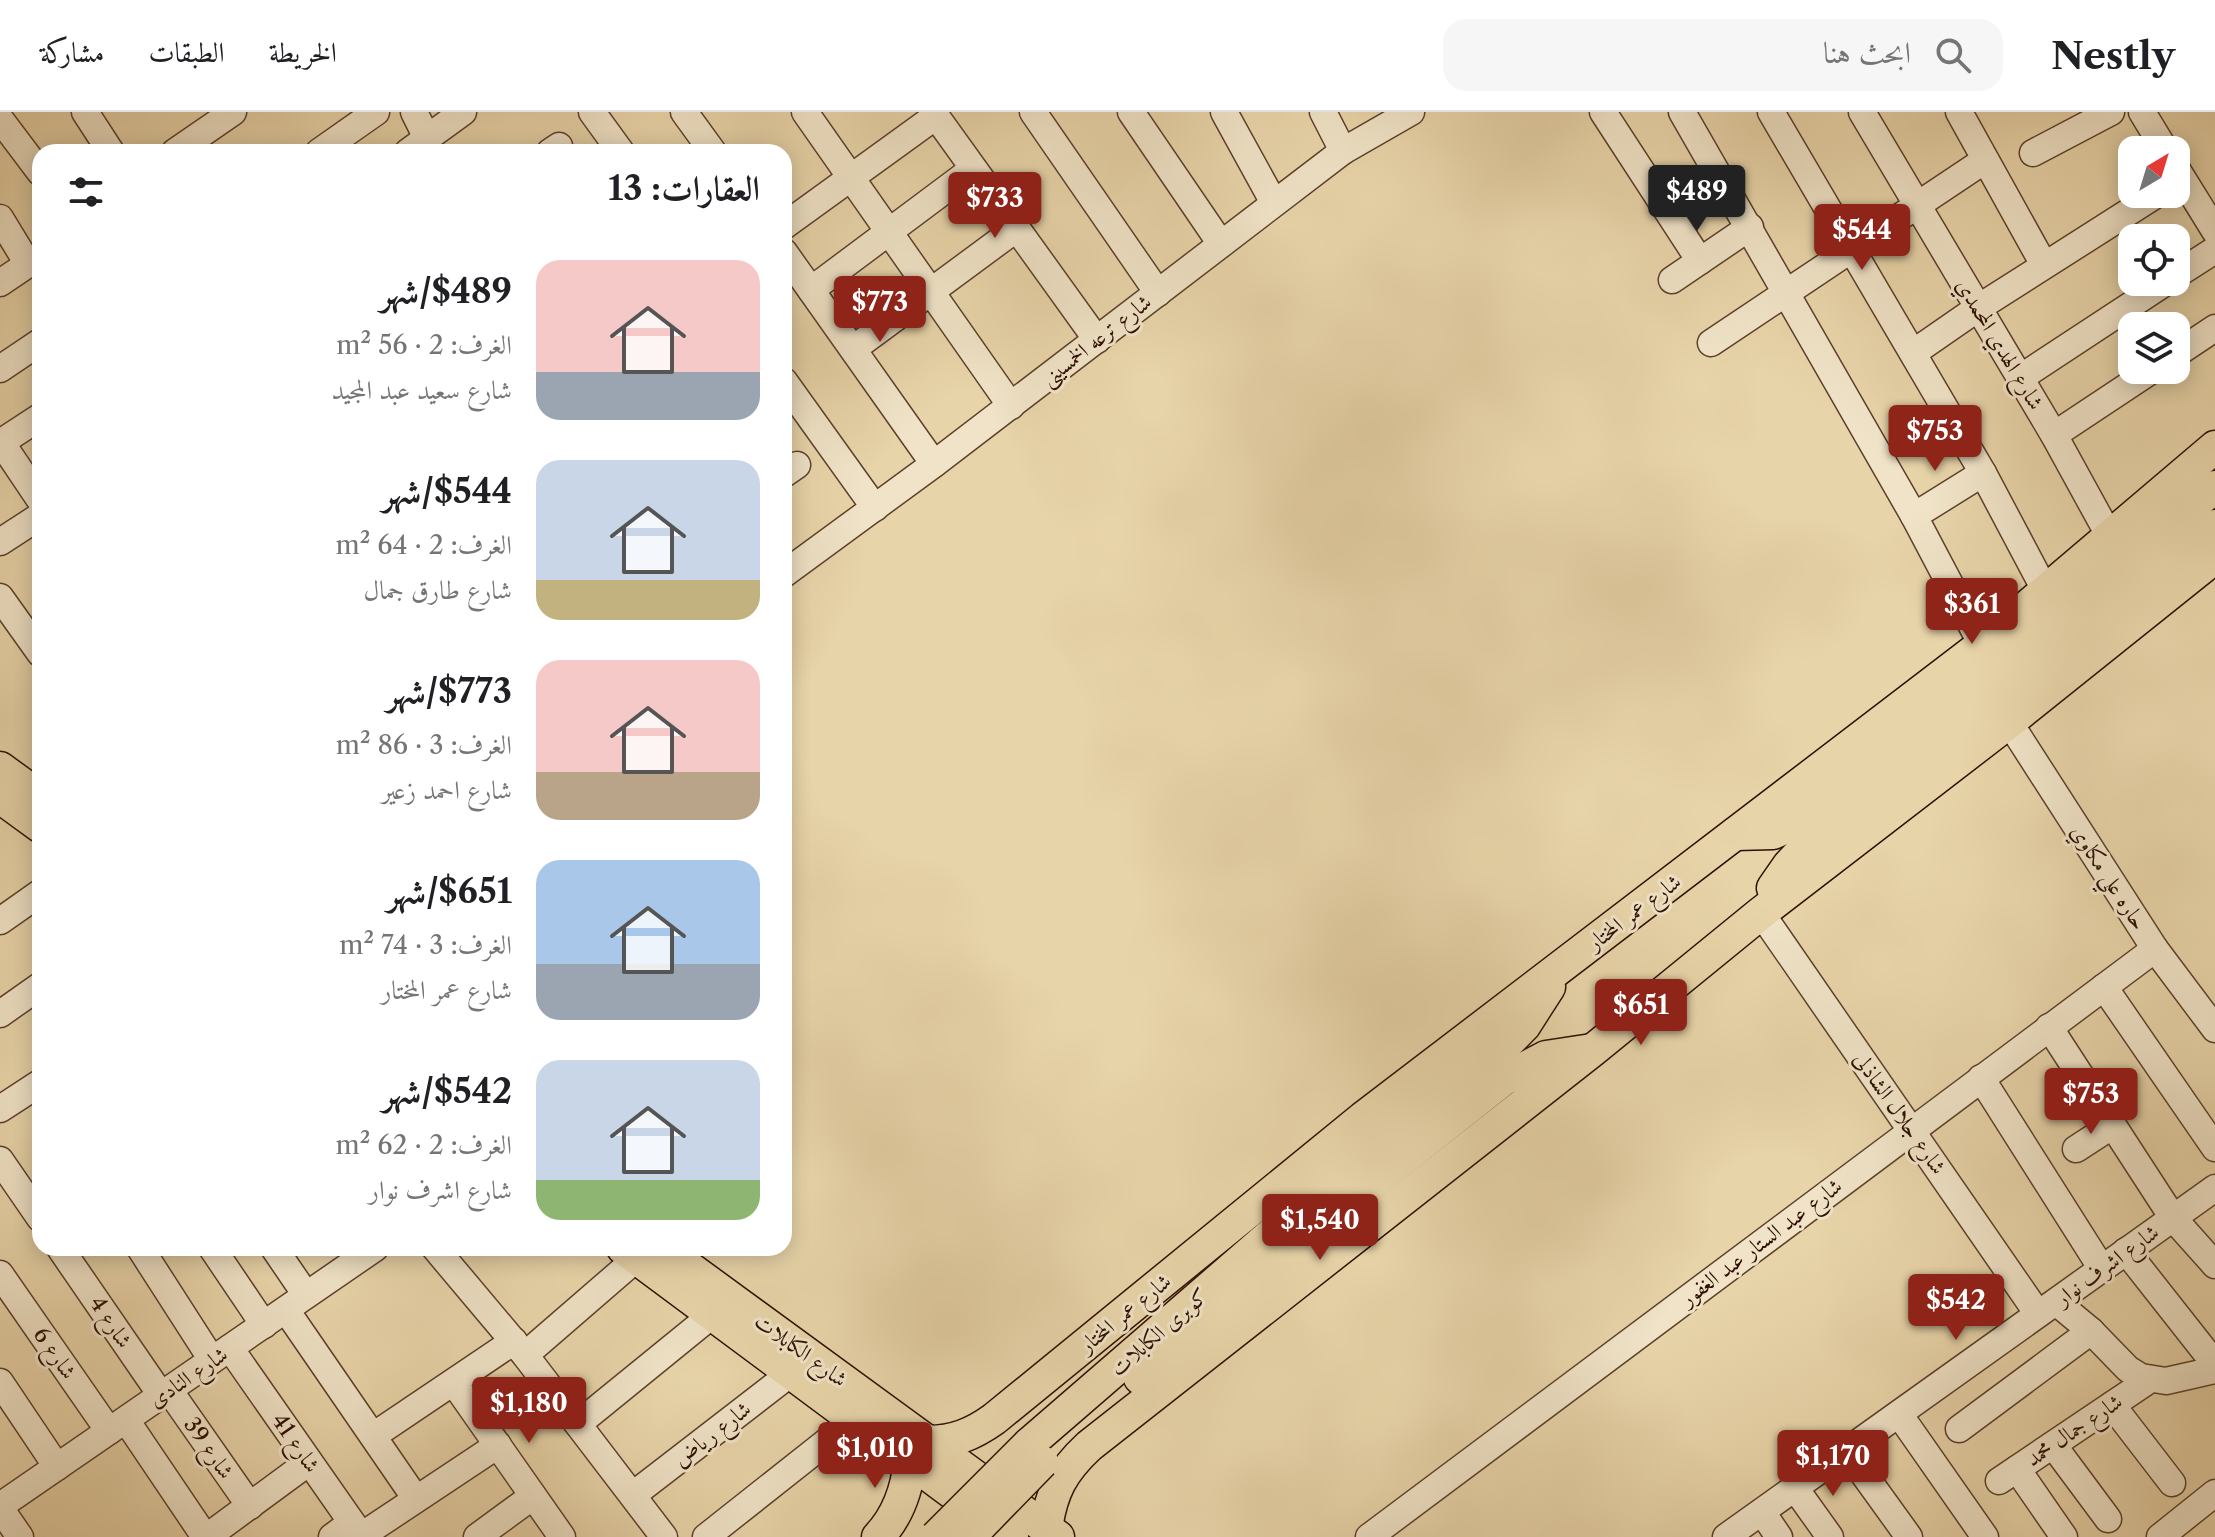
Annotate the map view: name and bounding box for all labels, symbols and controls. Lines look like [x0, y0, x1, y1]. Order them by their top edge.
search box [1443, 19, 2003, 91]
text: Nestly [2051, 32, 2175, 79]
icon: search [1931, 33, 1975, 77]
text: ابحث هنا [1823, 34, 1911, 71]
text: مشاركة [40, 35, 104, 69]
text: الطبقات [148, 35, 225, 69]
text: الخريطة [269, 35, 337, 69]
north arrow [2118, 136, 2190, 208]
map controls [2118, 136, 2190, 384]
pin: $489 [1650, 165, 1744, 233]
text: العقارات: 13 [608, 167, 760, 209]
icon: filters [64, 170, 108, 214]
pin: $733 [948, 172, 1042, 240]
text: $489 [1666, 175, 1728, 207]
text: $733 [966, 182, 1024, 214]
pin: $544 [1815, 204, 1909, 272]
text: $544 [1832, 214, 1892, 246]
button: locate [2118, 224, 2190, 296]
text: $489/شهر [380, 270, 512, 312]
street label: شارع الهدي المحمدي [1946, 274, 2050, 417]
pin: $773 [833, 276, 927, 344]
text: $773 [852, 286, 908, 318]
street label: شارع ترعه الخمسينى [1035, 288, 1160, 396]
icon: home [600, 292, 696, 388]
button: layers [2118, 312, 2190, 384]
text: الغرف: 2 · 56 m² [336, 329, 512, 361]
text: شارع سعيد عبد المجيد [332, 374, 512, 406]
pin: $753 [1888, 405, 1982, 473]
text: $753 [1907, 415, 1963, 447]
text: $544/شهر [382, 470, 512, 512]
icon: home [600, 492, 696, 588]
text: الغرف: 2 · 64 m² [335, 529, 512, 561]
text: شارع طارق جمال [363, 574, 512, 606]
pin: $361 [1925, 578, 2019, 646]
text: $361 [1944, 588, 2000, 620]
text: $773/شهر [387, 670, 512, 712]
icon: home [600, 692, 696, 788]
text: الغرف: 3 · 86 m² [336, 729, 512, 761]
text: شارع احمد زعير [381, 774, 512, 806]
street label: حاره علي مكاوي [2058, 819, 2153, 939]
street label: شارع عمر المختار [1580, 868, 1689, 961]
text: $651/شهر [387, 870, 512, 912]
icon: home [600, 892, 696, 988]
text: الغرف: 3 · 74 m² [339, 929, 512, 961]
text: شارع عمر المختار [381, 974, 512, 1006]
pin: $651 [1594, 979, 1688, 1047]
text: $651 [1613, 989, 1669, 1021]
street label: شارع جلال الشاذلى [1844, 1046, 1952, 1182]
pin: $753 [2044, 1068, 2138, 1136]
text: $542/شهر [382, 1070, 512, 1112]
text: $753 [2063, 1078, 2119, 1110]
icon: home [600, 1092, 696, 1188]
text: الغرف: 2 · 62 m² [336, 1129, 512, 1161]
street label: شارع عبد الستار عبد الغفور [1673, 1172, 1850, 1317]
text: شارع اشرف نوار [369, 1174, 512, 1206]
pin: $1,540 [1255, 1194, 1385, 1262]
text: $1,540 [1280, 1204, 1360, 1236]
street label: شارع اشرف نوار [2048, 1218, 2167, 1317]
street label: شارع عمر المختار [1072, 1268, 1180, 1364]
pin: $542 [1909, 1274, 2003, 1342]
street label: كوبرى الكابلات [1104, 1282, 1214, 1382]
text: $542 [1926, 1284, 1986, 1316]
street label: شارع 4 [80, 1291, 138, 1356]
street label: شارع الكابلات [746, 1307, 853, 1397]
street label: شارع 6 [24, 1322, 82, 1387]
street label: شارع النادى [143, 1341, 236, 1417]
pin: $1,180 [464, 1377, 594, 1445]
text: $1,180 [490, 1387, 568, 1419]
street label: شارع جمال محمد [2021, 1388, 2130, 1476]
street label: شارع رياض [668, 1395, 759, 1477]
street label: شارع 41 [262, 1408, 326, 1481]
street label: شارع 39 [174, 1412, 240, 1487]
pin: $1,010 [810, 1422, 940, 1490]
pin: $1,170 [1768, 1430, 1898, 1498]
text: $1,010 [836, 1432, 914, 1464]
text: $1,170 [1795, 1440, 1871, 1472]

